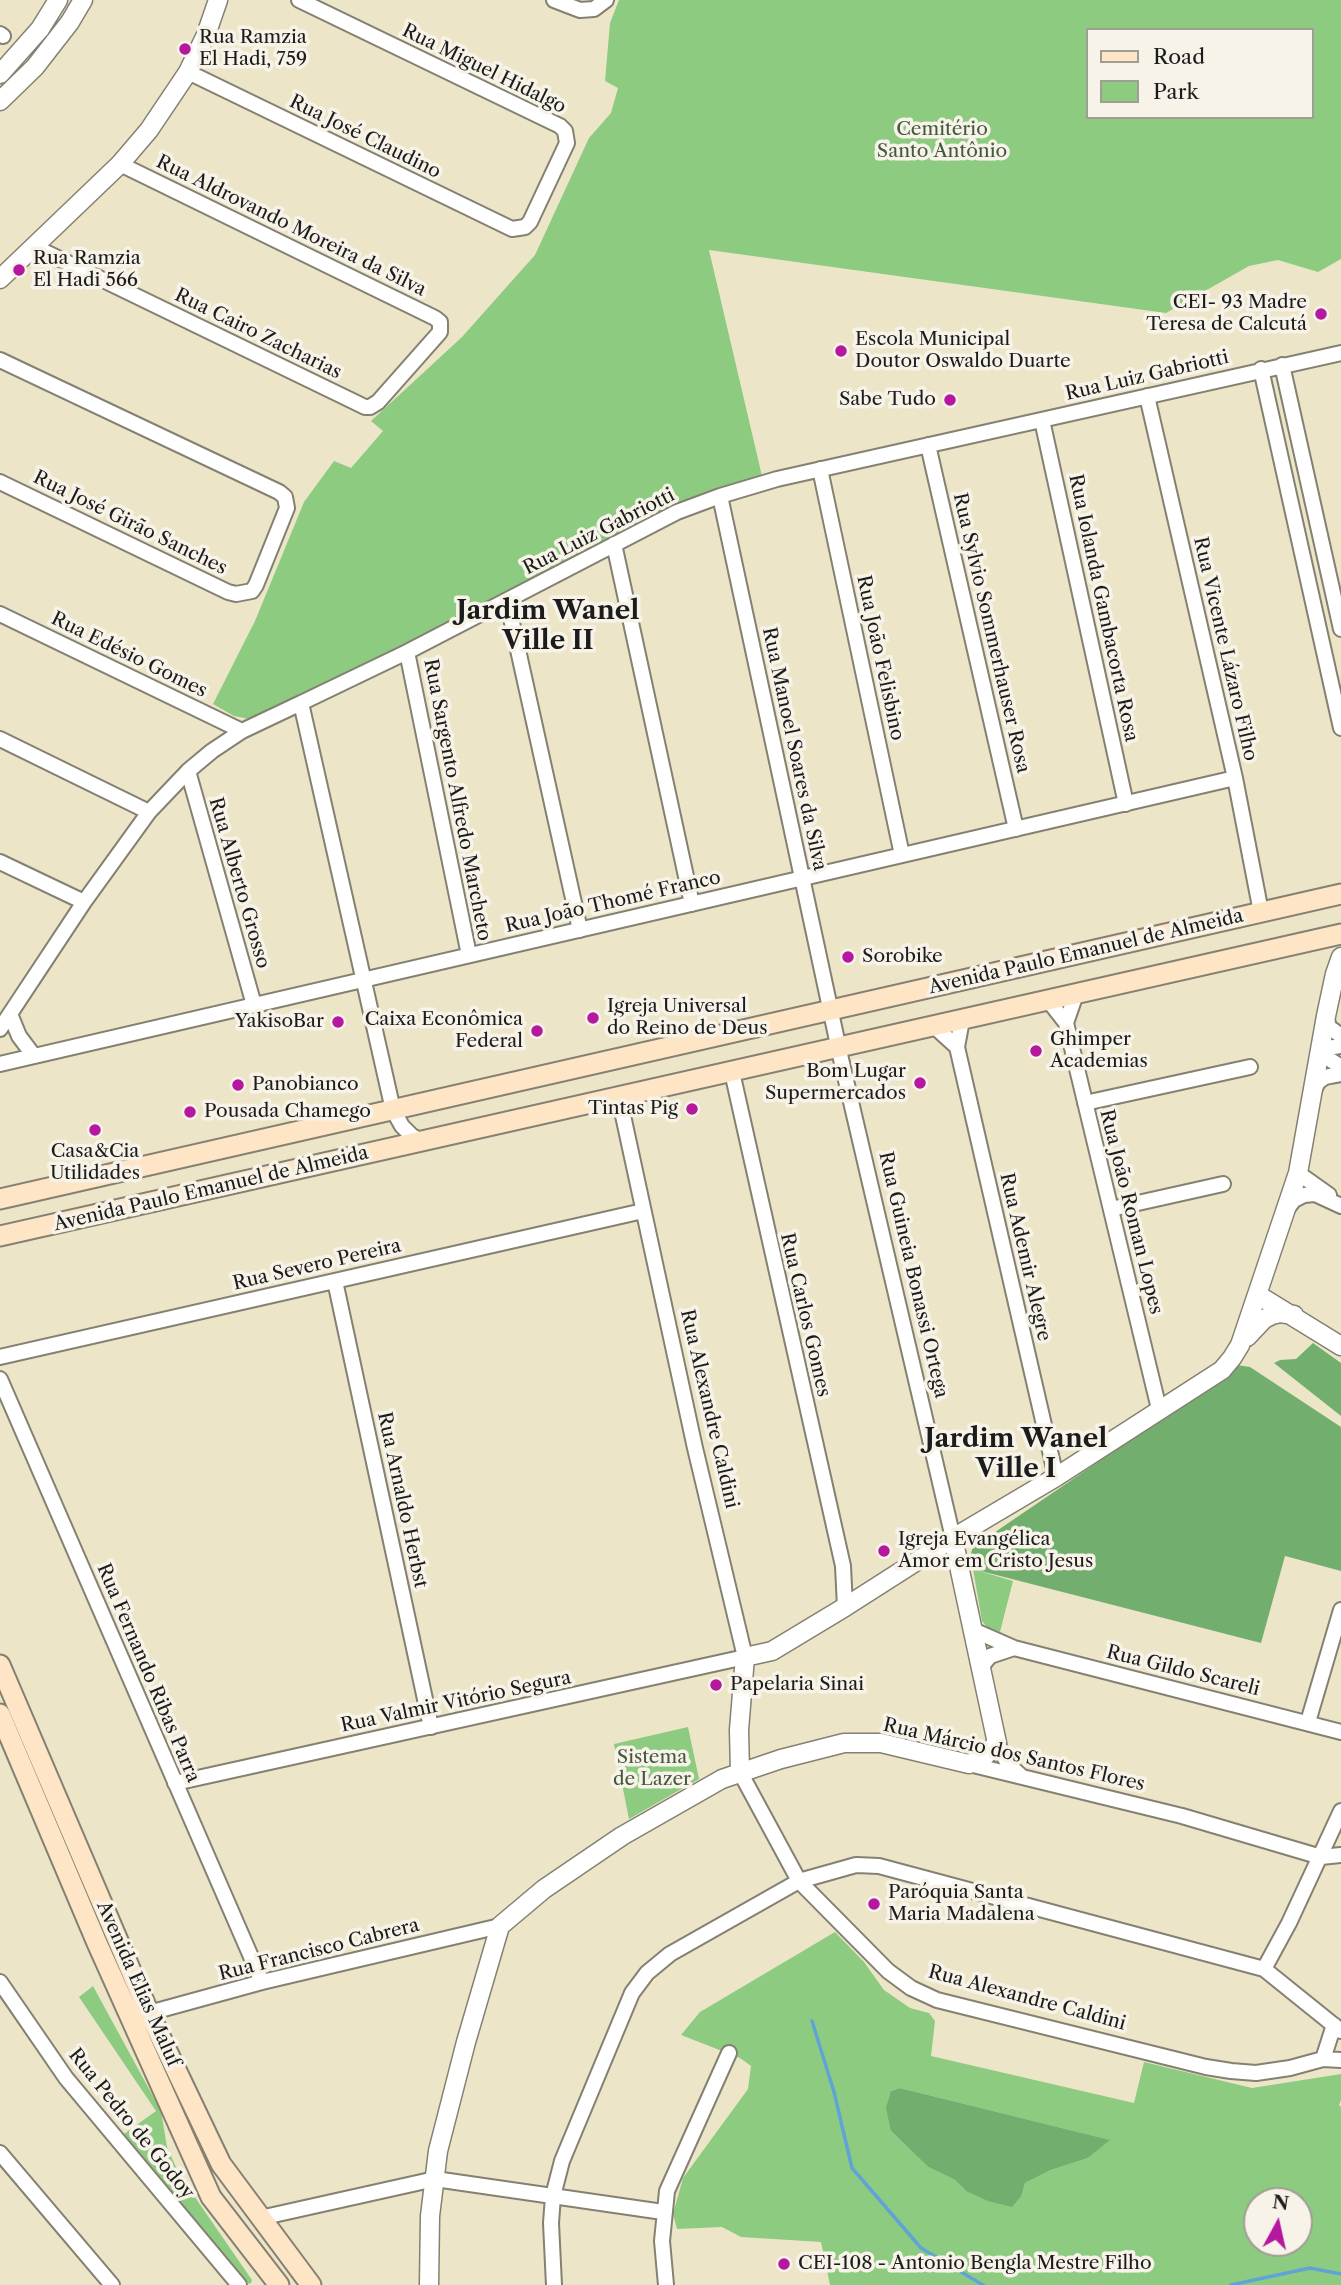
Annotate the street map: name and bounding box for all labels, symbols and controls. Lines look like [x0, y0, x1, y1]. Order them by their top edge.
street label: Rua Miguel Hidalgo [398, 19, 570, 119]
place label: Rua Ramzia El Hadi, 759 [199, 27, 307, 71]
legend [1086, 28, 1313, 119]
marker: Rua Ramzia El Hadi, 759 [177, 41, 193, 57]
text: Road [1153, 44, 1205, 69]
text: Park [1153, 79, 1199, 104]
street label: Rua José Claudino [286, 90, 444, 184]
park label: Cemitério Santo Antônio [877, 119, 1007, 163]
street label: Rua Aldrovando Moreira da Silva [152, 151, 430, 301]
place label: Rua Ramzia El Hadi 566 [33, 248, 141, 292]
marker: Rua Ramzia El Hadi 566 [11, 262, 27, 278]
street label: Rua Cairo Zacharias [171, 284, 345, 384]
place label: CEI- 93 Madre Teresa de Calcutá [1146, 292, 1307, 336]
marker: CEI- 93 Madre Teresa de Calcutá [1313, 306, 1329, 322]
place label: Escola Municipal Doutor Oswaldo Duarte [855, 329, 1071, 373]
marker: Escola Municipal Doutor Oswaldo Duarte [833, 343, 849, 359]
street label: Rua Luiz Gabriotti [1063, 346, 1231, 406]
place label: Sabe Tudo [839, 389, 936, 411]
marker: Sabe Tudo [942, 392, 958, 408]
street label: Rua José Girão Sanches [30, 466, 230, 580]
street label: Rua Iolanda Gambacorta Rosa [1063, 472, 1143, 744]
street label: Rua Luiz Gabriotti [519, 484, 679, 580]
street label: Rua Sylvio Sommerhauser Rosa [948, 491, 1034, 775]
street label: Rua Vicente Lázaro Filho [1188, 535, 1262, 763]
street label: Rua João Felisbino [851, 573, 909, 743]
district label: Jardim Wanel Ville II [457, 595, 639, 656]
street label: Rua Edésio Gomes [47, 607, 211, 703]
street label: Rua Manoel Soares da Silva [757, 625, 831, 873]
street label: Rua Sargento Alfredo Marcheto [418, 657, 496, 943]
street label: Rua Alberto Grosso [204, 795, 274, 971]
street label: Rua João Thomé Franco [503, 866, 723, 938]
street label: Avenida Paulo Emanuel de Almeida [926, 905, 1246, 999]
place label: Sorobike [862, 946, 943, 968]
marker: Sorobike [840, 949, 856, 965]
place label: Igreja Universal do Reino de Deus [607, 996, 767, 1040]
place label: Caixa Econômica Federal [365, 1009, 523, 1053]
marker: Igreja Universal do Reino de Deus [585, 1010, 601, 1026]
place label: YakisoBar [235, 1011, 324, 1033]
marker: YakisoBar [330, 1014, 346, 1030]
marker: Caixa Econômica Federal [529, 1023, 545, 1039]
place label: Ghimper Academias [1050, 1029, 1148, 1073]
marker: Ghimper Academias [1028, 1043, 1044, 1059]
place label: Bom Lugar Supermercados [765, 1061, 906, 1105]
place label: Panobianco [252, 1074, 359, 1096]
marker: Bom Lugar Supermercados [912, 1075, 928, 1091]
marker: Panobianco [230, 1077, 246, 1093]
place label: Tintas Pig [588, 1098, 678, 1120]
place label: Pousada Chamego [204, 1101, 371, 1123]
marker: Tintas Pig [684, 1101, 700, 1117]
marker: Pousada Chamego [182, 1104, 198, 1120]
street label: Rua João Roman Lopes [1094, 1107, 1168, 1317]
marker: Casa&Cia Utilidades [87, 1122, 103, 1138]
place label: Casa&Cia Utilidades [50, 1141, 140, 1185]
street label: Avenida Paulo Emanuel de Almeida [51, 1142, 371, 1236]
street label: Rua Guineia Bonassi Ortega [874, 1150, 952, 1400]
street label: Rua Ademir Alegre [995, 1171, 1055, 1343]
street label: Rua Carlos Gomes [775, 1231, 835, 1399]
street label: Rua Severo Pereira [231, 1235, 403, 1295]
street label: Rua Alexandre Caldini [675, 1307, 743, 1511]
street label: Rua Arnaldo Herbst [372, 1410, 432, 1590]
district label: Jardim Wanel Ville I [925, 1423, 1107, 1484]
place label: Igreja Evangélica Amor em Cristo Jesus [898, 1529, 1093, 1573]
marker: Igreja Evangélica Amor em Cristo Jesus [876, 1543, 892, 1559]
street label: Rua Fernando Ribas Parra [91, 1560, 205, 1786]
street label: Rua Gildo Scareli [1104, 1641, 1262, 1701]
street label: Rua Valmir Vitório Segura [339, 1666, 573, 1738]
place label: Papelaria Sinai [730, 1674, 864, 1696]
marker: Papelaria Sinai [708, 1677, 724, 1693]
street label: Rua Márcio dos Santos Flores [881, 1714, 1147, 1796]
park label: Sistema de Lazer [613, 1747, 691, 1791]
place label: Paróquia Santa Maria Madalena [888, 1882, 1035, 1926]
marker: Paróquia Santa Maria Madalena [866, 1896, 882, 1912]
street label: Avenida Elias Maluf [91, 1898, 185, 2070]
street label: Rua Francisco Cabrera [216, 1914, 422, 1986]
street label: Rua Alexandre Caldini [926, 1961, 1128, 2035]
street label: Rua Pedro de Godoy [63, 2044, 199, 2204]
north arrow [1243, 2187, 1313, 2257]
text: N [1271, 2190, 1290, 2215]
place label: CEI-108 - Antonio Bengla Mestre Filho [798, 2253, 1152, 2275]
marker: CEI-108 - Antonio Bengla Mestre Filho [776, 2256, 792, 2272]

